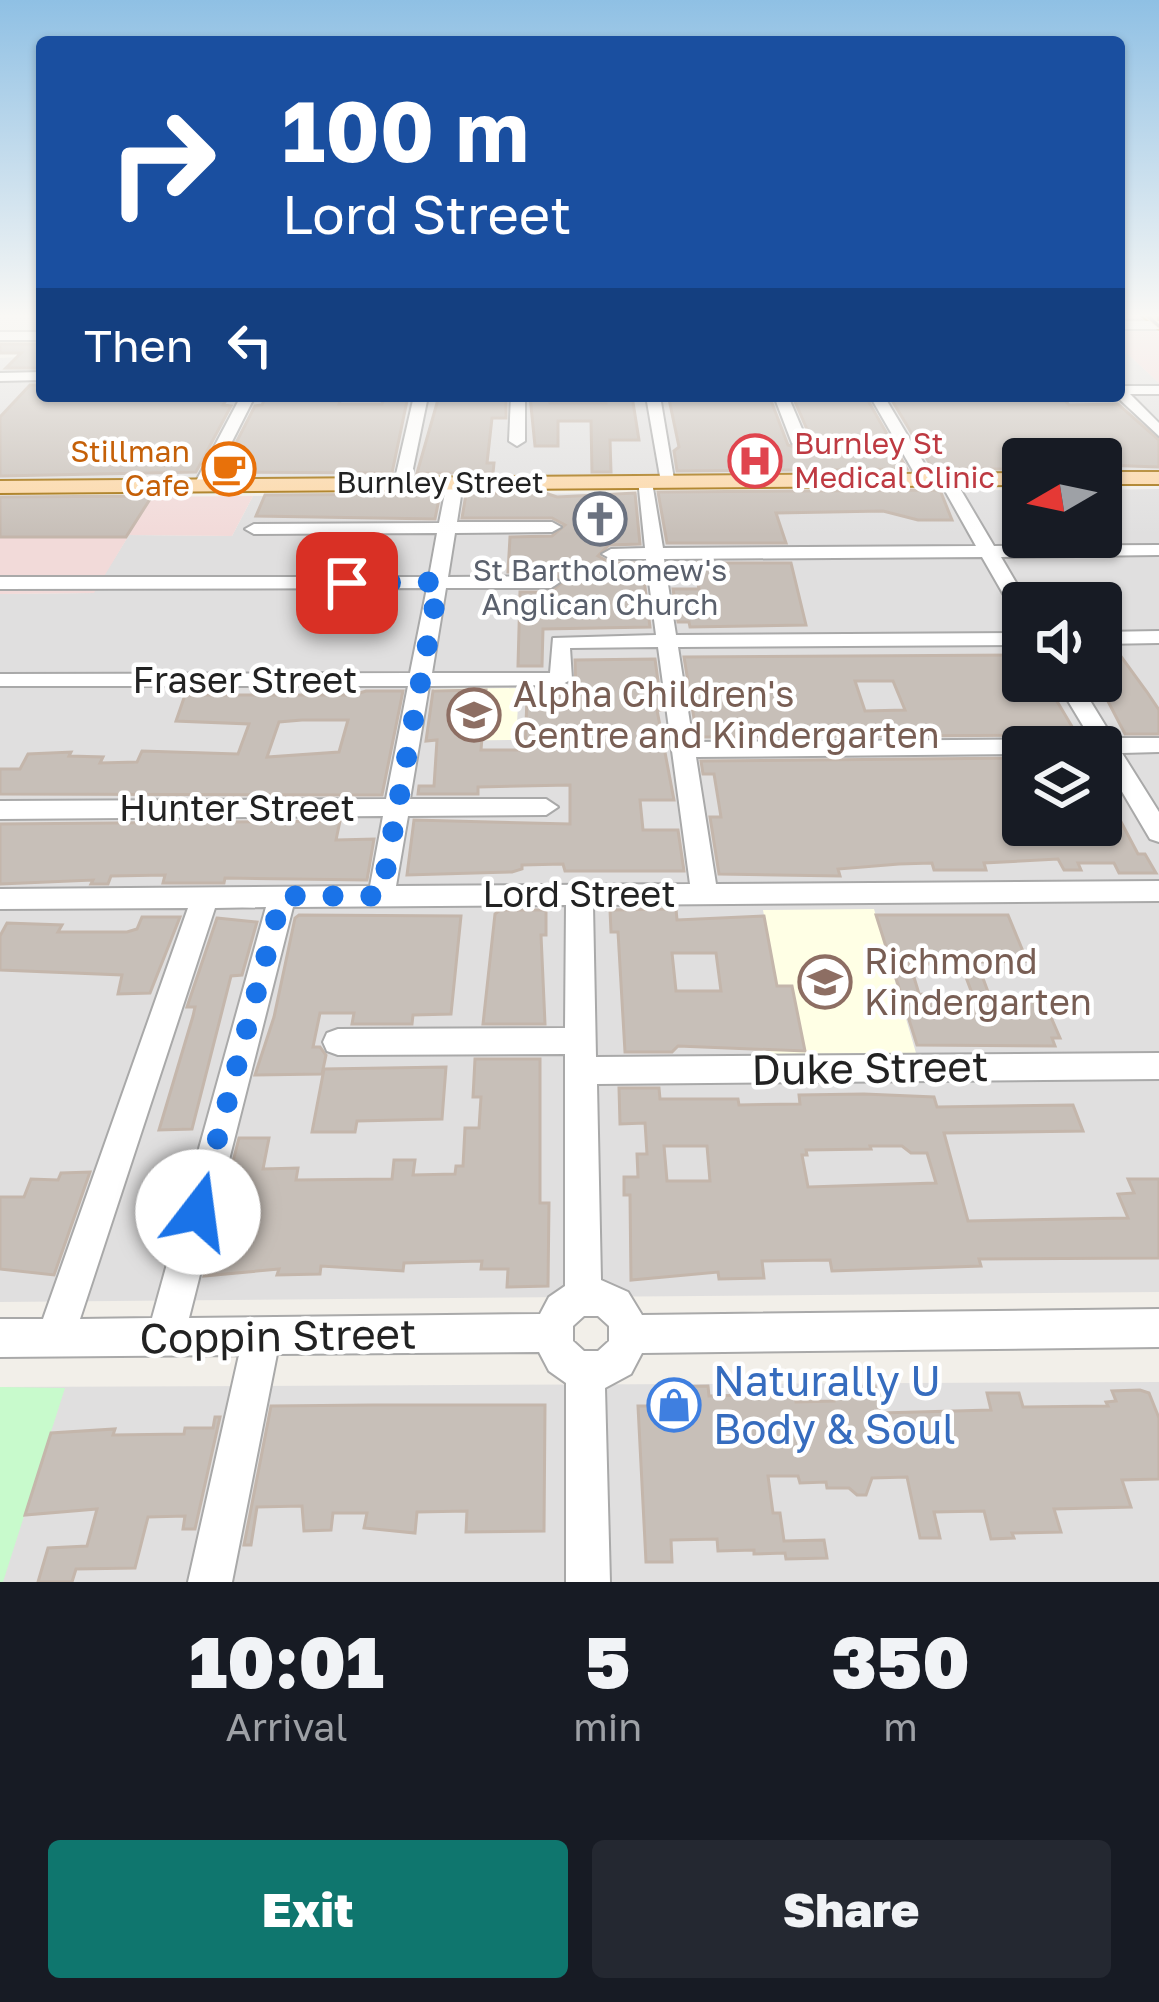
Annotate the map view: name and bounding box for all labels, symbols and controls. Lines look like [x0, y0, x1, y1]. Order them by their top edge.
text: 100 m [282, 80, 529, 180]
icon: right [84, 84, 240, 240]
text: Lord Street [282, 181, 572, 246]
icon: left [217, 312, 283, 378]
text: Then [84, 318, 193, 372]
place label: Burnley St Medical Clinic [794, 425, 995, 495]
place label: Stillman Cafe [70, 433, 190, 503]
hospital icon: Burnley St Medical Clinic [727, 433, 783, 489]
north arrow [1002, 438, 1122, 558]
map controls [1002, 438, 1122, 846]
cafe icon: Stillman Cafe [201, 441, 257, 497]
street label: Burnley Street [336, 464, 544, 500]
church icon: St Bartholomew's Anglican Church [572, 491, 628, 547]
pin [296, 532, 398, 634]
icon: arrive [314, 550, 380, 616]
place label: St Bartholomew's Anglican Church [473, 552, 727, 622]
button: sound [1002, 582, 1122, 702]
street label: Fraser Street [132, 658, 358, 701]
place label: Alpha Children's Centre and Kindergarten [513, 672, 940, 756]
school or university icon: Alpha Children's Centre and Kindergarten [446, 687, 502, 743]
button: layers [1002, 726, 1122, 846]
street label: Hunter Street [119, 786, 355, 829]
street label: Lord Street [482, 872, 676, 915]
place label: Richmond Kindergarten [864, 939, 1092, 1023]
school or university icon: Richmond Kindergarten [797, 954, 853, 1010]
street label: Duke Street [751, 1040, 989, 1094]
position arrow [135, 1149, 261, 1275]
street label: Coppin Street [139, 1308, 417, 1362]
place label: Naturally U Body & Soul [713, 1355, 956, 1453]
shop icon: Naturally U Body & Soul [646, 1377, 702, 1433]
text: 10:01 [189, 1617, 384, 1704]
text: 5 [585, 1617, 630, 1704]
text: 350 [832, 1617, 970, 1704]
text: Arrival [226, 1703, 348, 1750]
text: min [573, 1703, 642, 1750]
text: m [883, 1703, 918, 1750]
button: Exit [48, 1840, 568, 1978]
button: Share [592, 1840, 1111, 1978]

